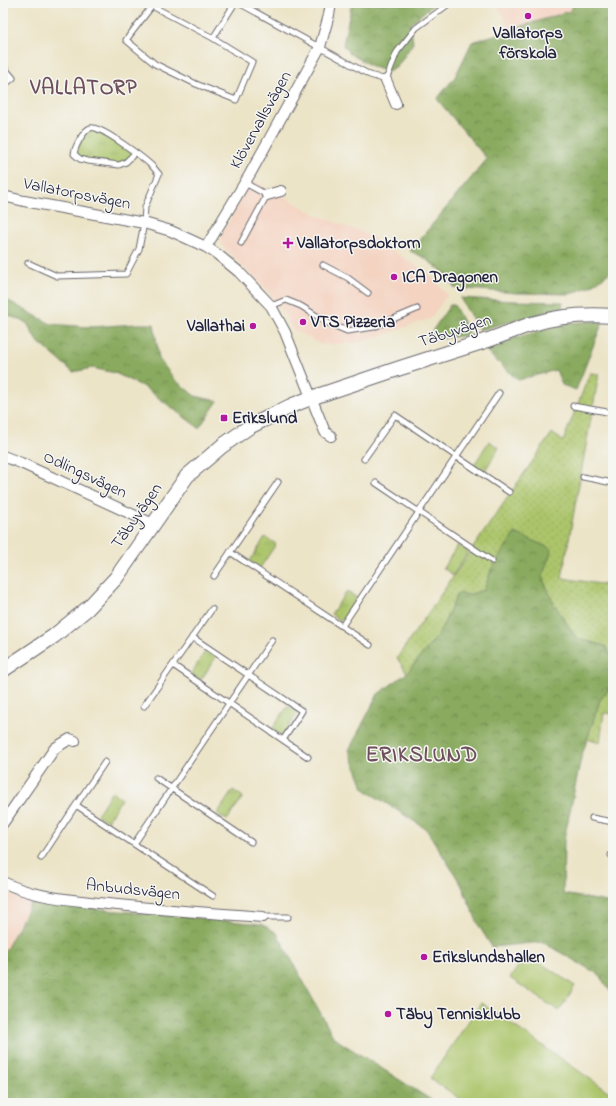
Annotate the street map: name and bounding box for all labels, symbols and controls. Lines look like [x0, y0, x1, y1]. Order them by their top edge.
marker: Vallatorps förskola [523, 11, 533, 21]
place label: Vallatorps förskola [492, 21, 563, 66]
street label: Klövervallsvägen [224, 66, 300, 175]
district label: VALLATORP [29, 74, 138, 104]
street label: Vallatorpsvägen [20, 171, 133, 219]
place label: Vallatorpsdoktorn [296, 231, 421, 256]
marker: Vallatorpsdoktorn [282, 237, 294, 249]
place label: ICA Dragonen [402, 265, 498, 292]
marker: ICA Dragonen [389, 272, 399, 282]
street label: Täbyvägen [415, 307, 495, 356]
place label: VTS Pizzeria [310, 310, 395, 335]
place label: Vallathai [186, 314, 245, 339]
marker: VTS Pizzeria [298, 317, 308, 327]
marker: Vallathai [248, 321, 258, 331]
place label: Erikslund [232, 406, 298, 431]
marker: Erikslund [219, 413, 229, 423]
street label: Odlingsvägen [38, 445, 131, 507]
street label: Täbyvägen [105, 478, 171, 555]
district label: ERIKSLUND [366, 741, 478, 771]
street label: Anbudsvägen [84, 873, 181, 909]
place label: Erikslundshallen [432, 945, 545, 970]
marker: Erikslundshallen [419, 952, 429, 962]
place label: Täby Tennisklubb [396, 1002, 520, 1029]
marker: Täby Tennisklubb [383, 1009, 393, 1019]

